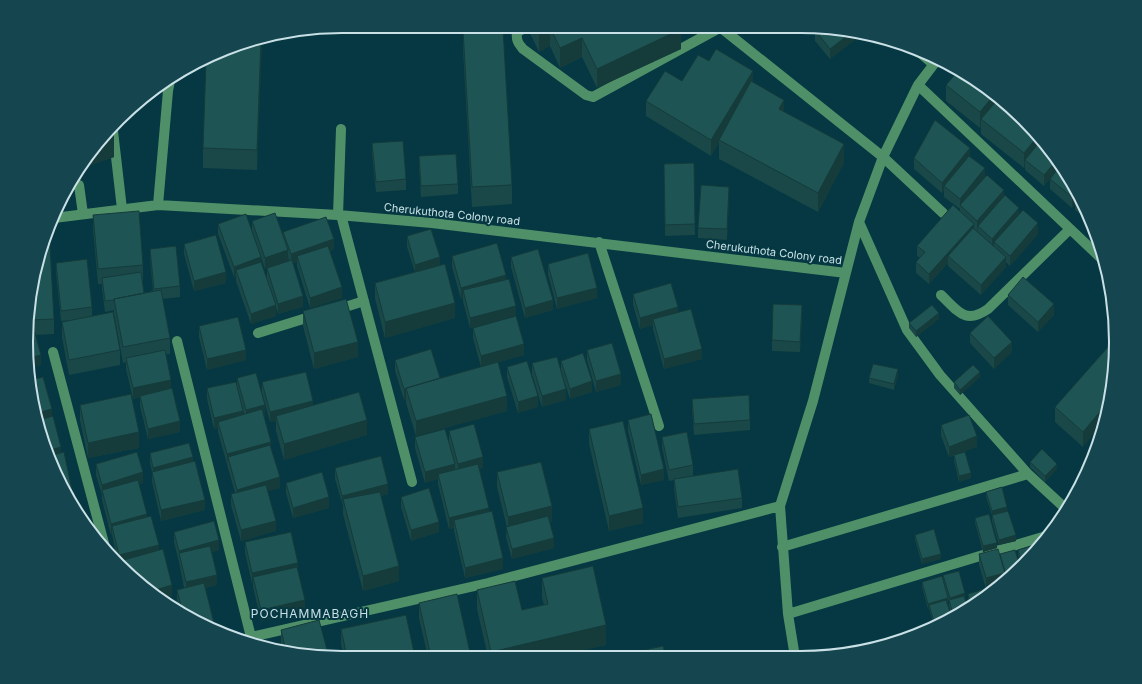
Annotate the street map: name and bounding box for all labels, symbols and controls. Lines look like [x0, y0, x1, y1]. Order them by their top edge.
street label: Cherukuthota Colony road [383, 200, 521, 228]
street label: Cherukuthota Colony road [705, 237, 843, 267]
district label: POCHAMMABAGH [251, 606, 369, 621]

